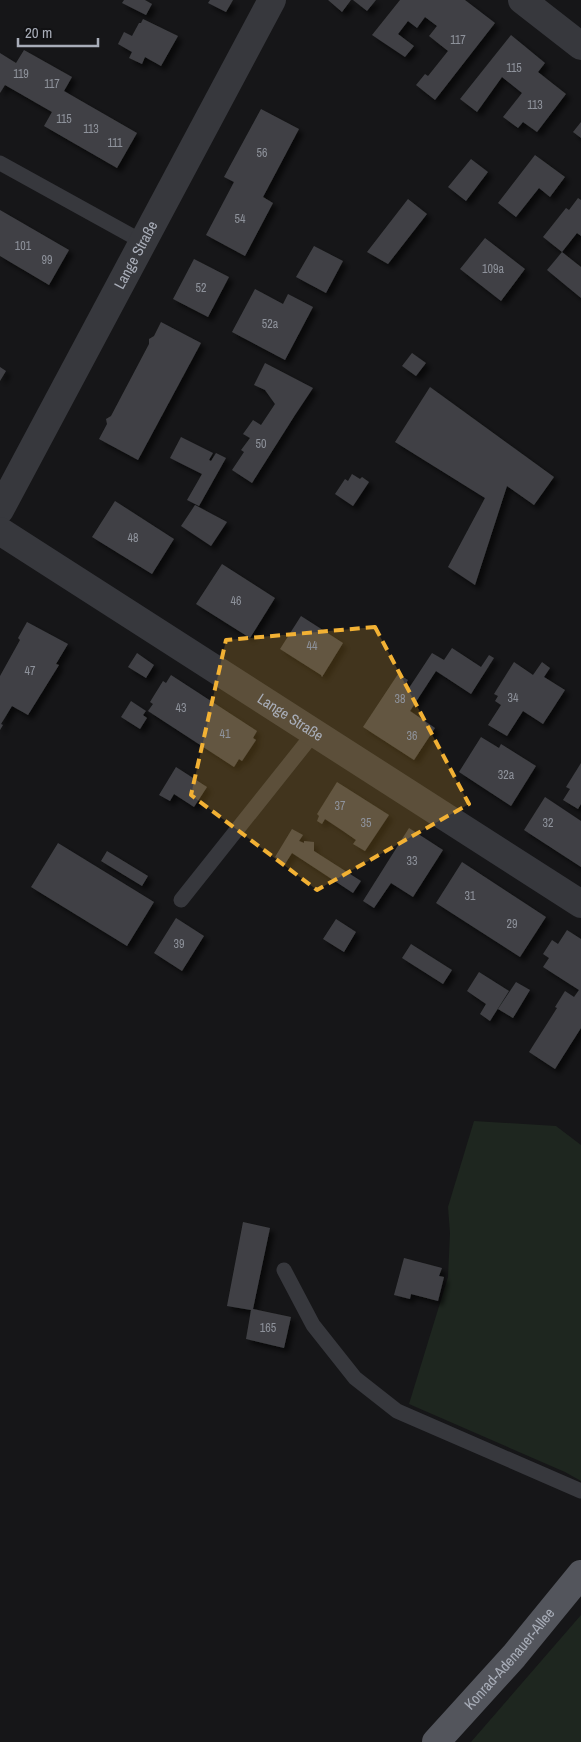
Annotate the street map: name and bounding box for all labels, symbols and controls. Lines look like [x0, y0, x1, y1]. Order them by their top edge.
scale bar [18, 15, 98, 47]
text: 20 m [25, 22, 52, 43]
house number: 117 [450, 32, 466, 48]
house number: 115 [506, 60, 522, 76]
house number: 119 [13, 66, 29, 82]
house number: 117 [44, 76, 60, 92]
house number: 113 [527, 97, 543, 113]
house number: 115 [56, 111, 72, 127]
house number: 113 [83, 121, 99, 137]
house number: 111 [108, 135, 123, 151]
house number: 56 [257, 145, 267, 161]
house number: 54 [235, 211, 246, 227]
street label: Lange Straße [109, 217, 162, 293]
house number: 101 [15, 238, 32, 254]
house number: 99 [42, 252, 52, 268]
house number: 109a [482, 261, 504, 277]
house number: 52 [196, 280, 206, 296]
house number: 52a [262, 316, 279, 332]
house number: 50 [256, 436, 266, 452]
house number: 48 [128, 530, 138, 546]
house number: 46 [231, 593, 241, 609]
house number: 44 [307, 638, 318, 654]
house number: 47 [25, 663, 36, 679]
street label: Lange Straße [254, 688, 328, 746]
house number: 34 [508, 690, 519, 706]
house number: 38 [395, 691, 405, 707]
house number: 43 [176, 700, 186, 716]
house number: 41 [220, 726, 231, 742]
house number: 36 [407, 728, 417, 744]
house number: 32a [498, 767, 515, 783]
house number: 37 [335, 798, 346, 814]
house number: 35 [361, 815, 372, 831]
house number: 32 [543, 815, 553, 831]
house number: 33 [407, 853, 417, 869]
house number: 31 [465, 888, 476, 904]
house number: 29 [507, 916, 517, 932]
house number: 39 [174, 936, 184, 952]
house number: 165 [260, 1320, 277, 1336]
street label: Konrad-Adenauer-Allee [459, 1603, 559, 1714]

